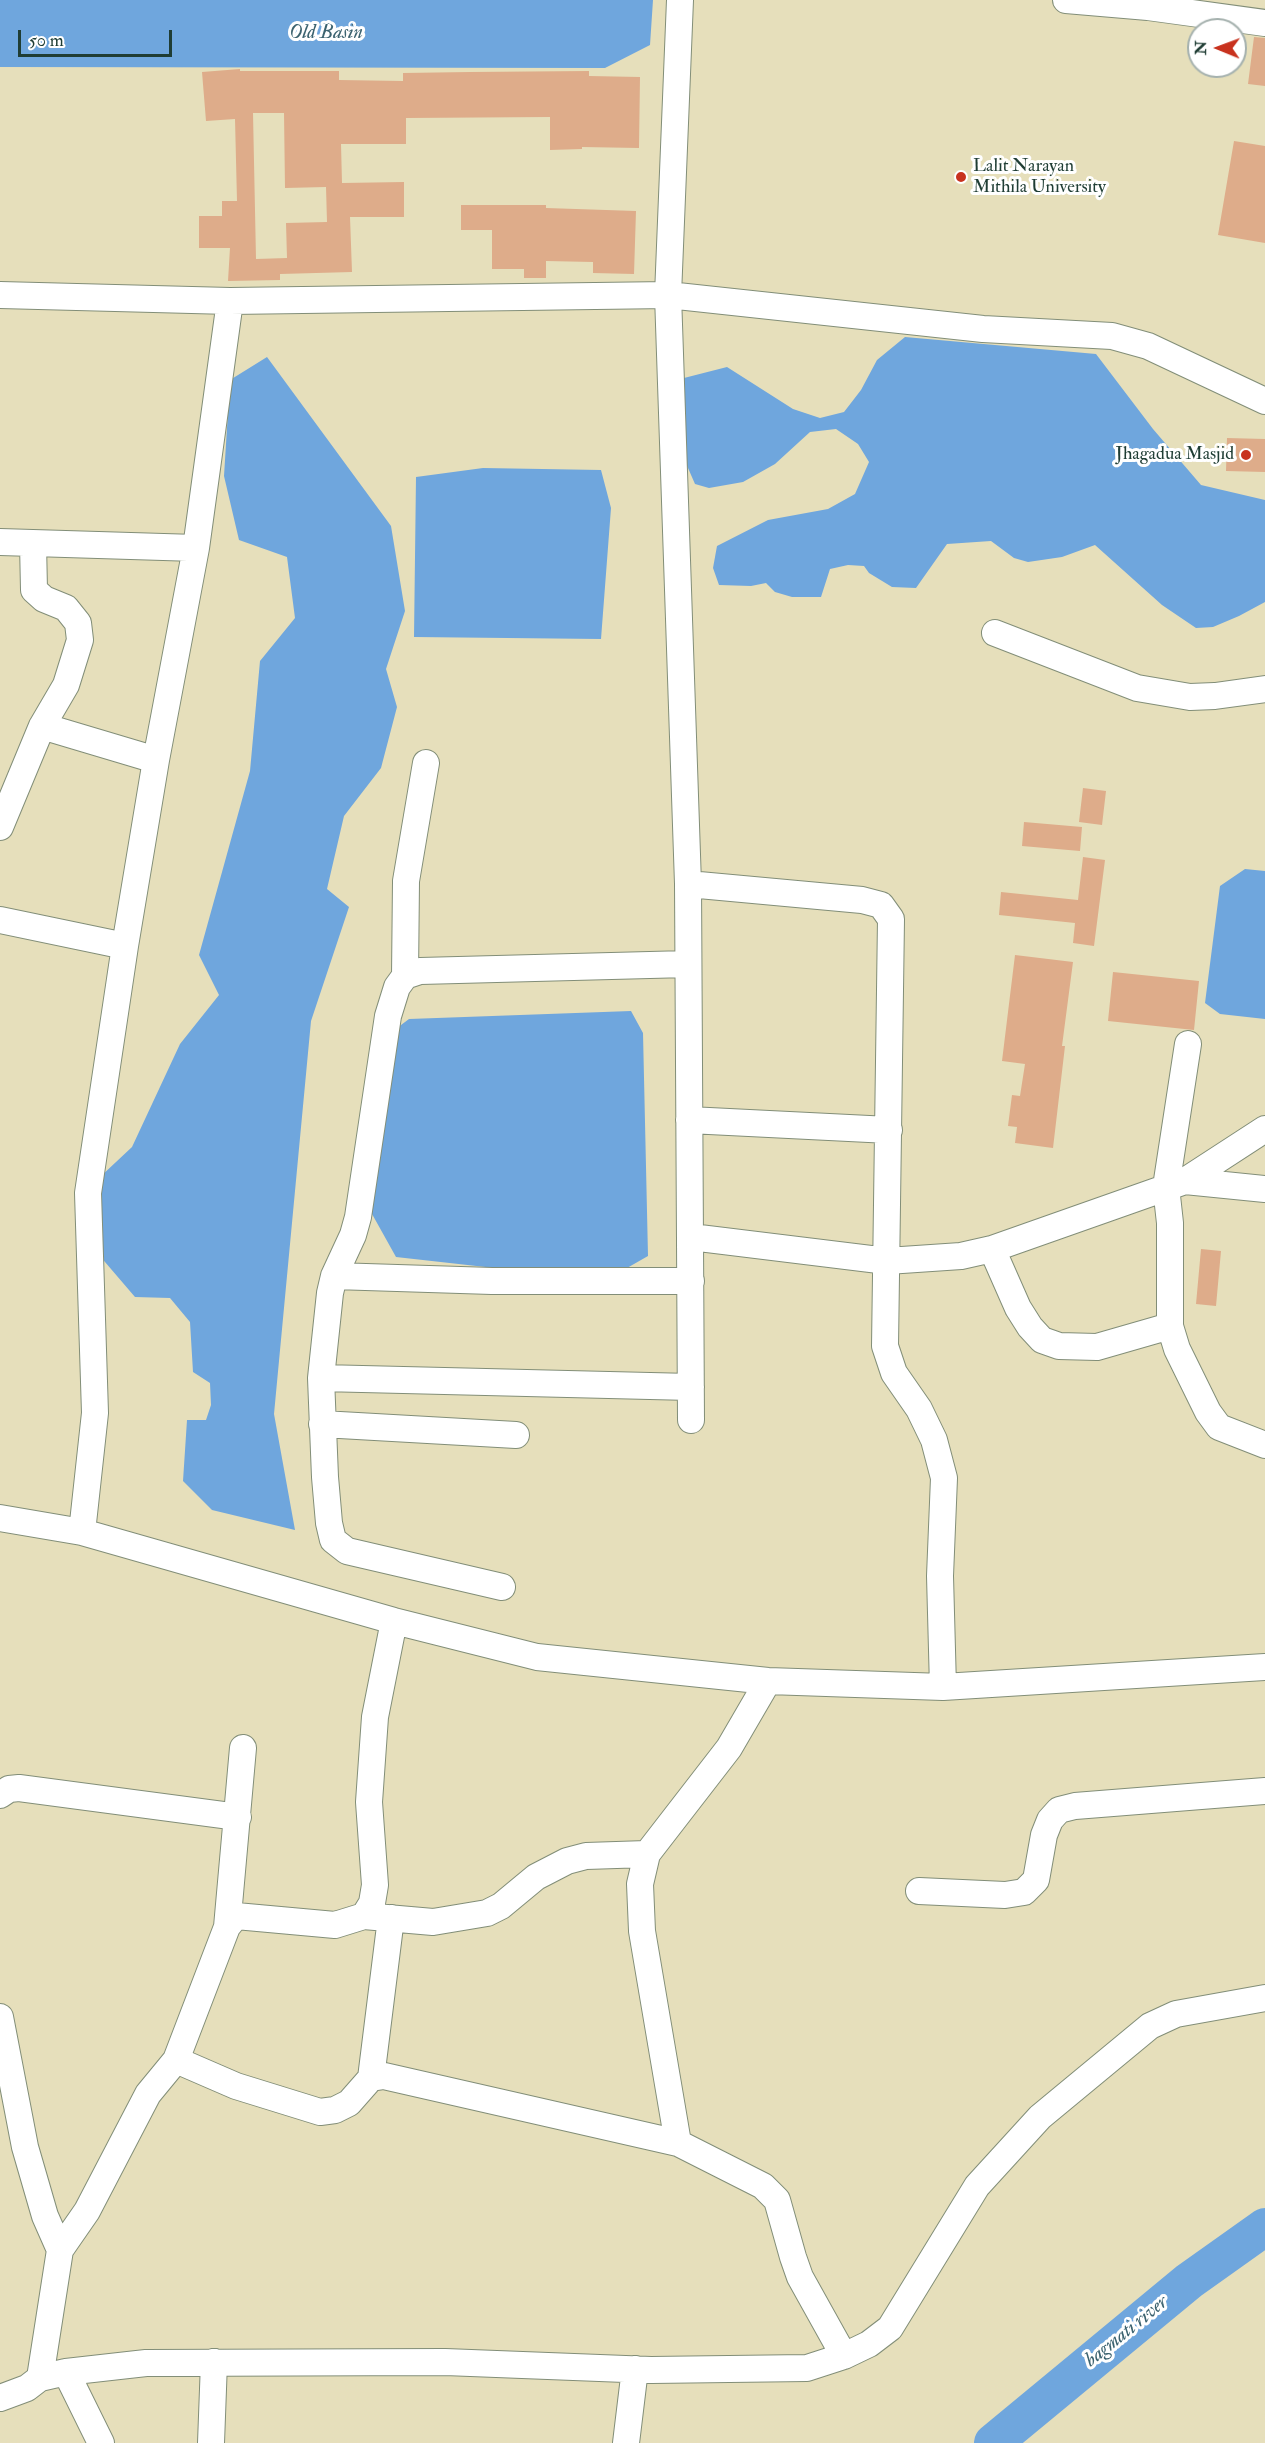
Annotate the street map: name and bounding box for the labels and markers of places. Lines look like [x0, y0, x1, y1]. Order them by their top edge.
place label: Lalit Narayan Mithila University [973, 156, 1106, 198]
marker: Lalit Narayan Mithila University [954, 170, 968, 184]
place label: Jhagadua Masjid [1116, 444, 1234, 466]
marker: Jhagadua Masjid [1239, 448, 1253, 462]

